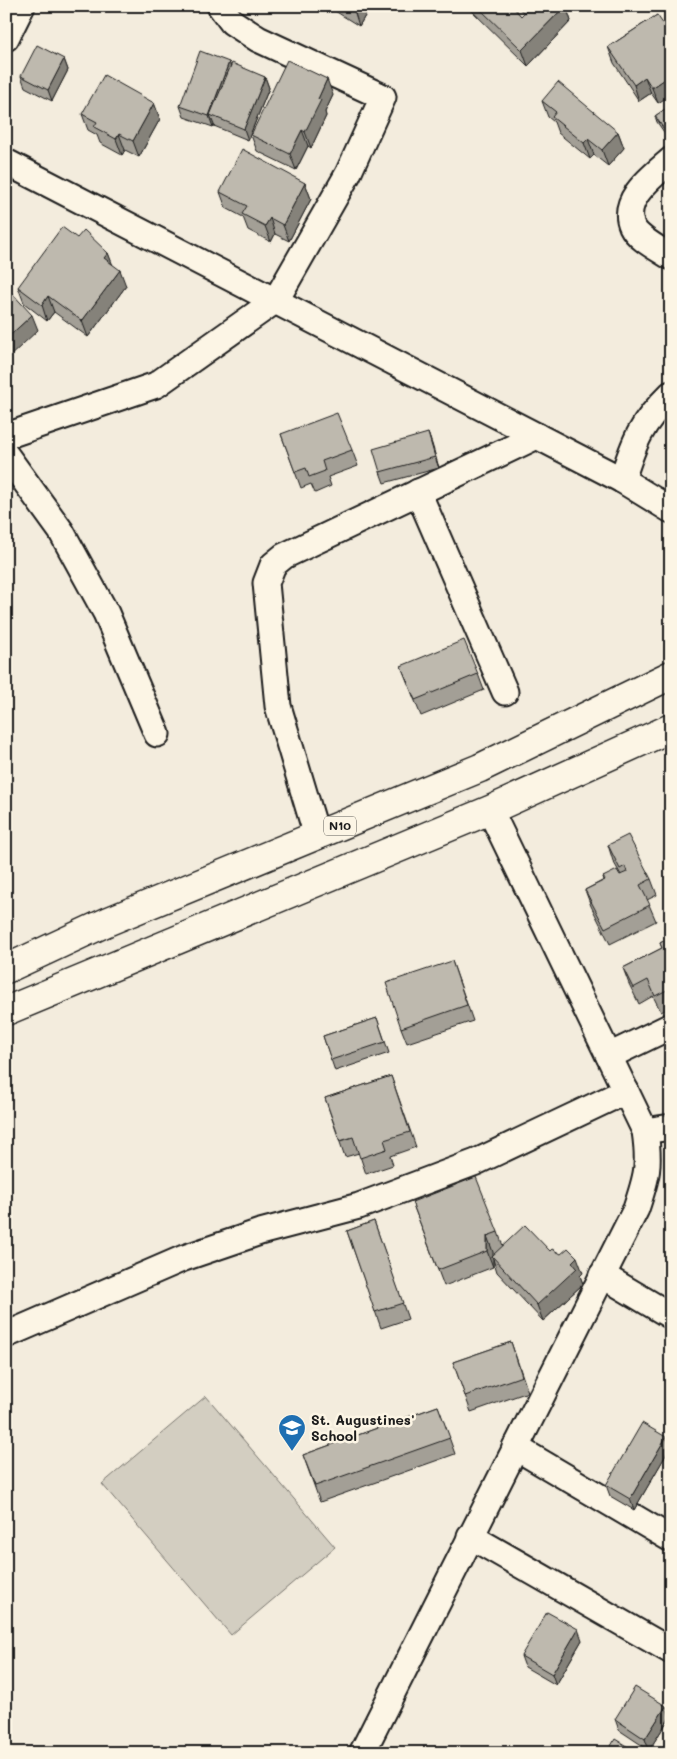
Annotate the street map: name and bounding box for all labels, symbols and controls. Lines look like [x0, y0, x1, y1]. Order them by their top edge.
road number: N10 [324, 816, 356, 836]
place label: St. Augustines' School [311, 1410, 415, 1445]
school or university icon: St. Augustines' School [277, 1413, 307, 1452]

